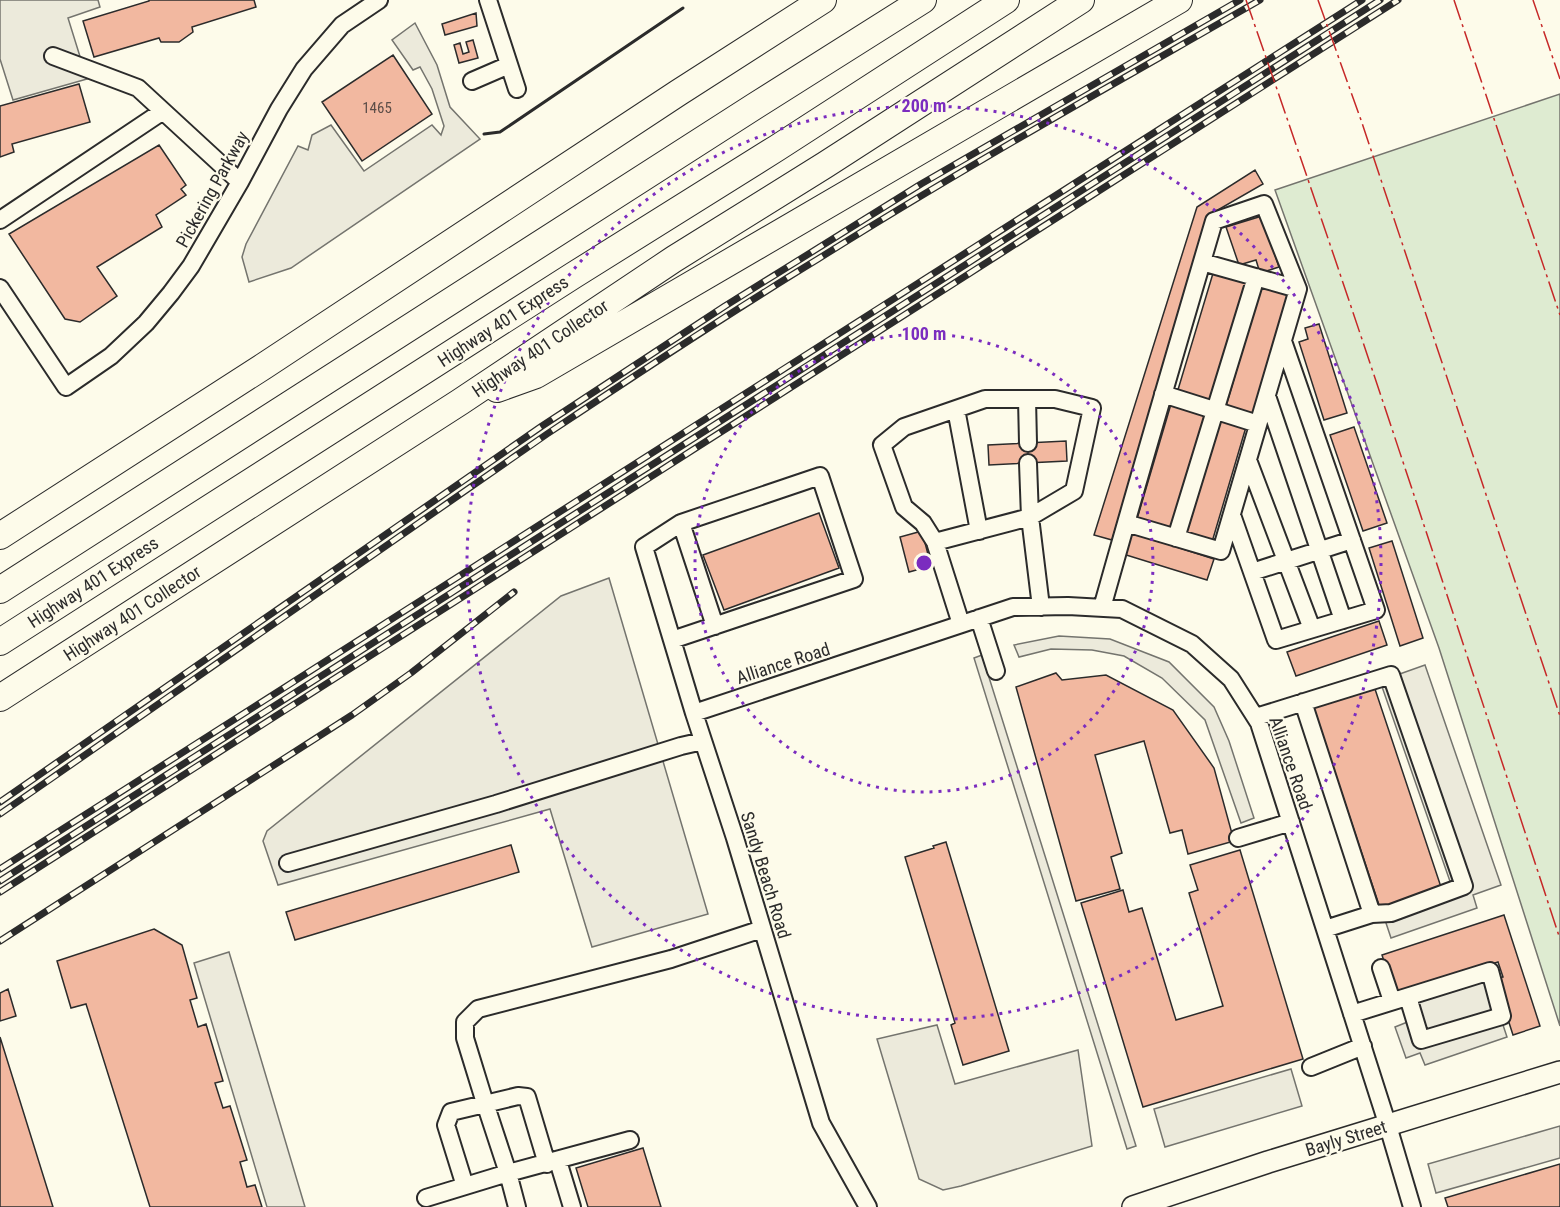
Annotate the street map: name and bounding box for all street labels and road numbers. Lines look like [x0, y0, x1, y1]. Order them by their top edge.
street label: Pickering Parkway [171, 127, 253, 251]
street label: Highway 401 Express [434, 271, 572, 371]
street label: Highway 401 Collector [468, 294, 612, 401]
street label: Highway 401 Express [24, 532, 162, 632]
street label: Highway 401 Collector [59, 561, 205, 665]
street label: Alliance Road [734, 638, 832, 688]
street label: Alliance Road [1265, 714, 1317, 812]
street label: Sandy Beach Road [737, 809, 795, 941]
street label: Bayly Street [1303, 1116, 1389, 1160]

